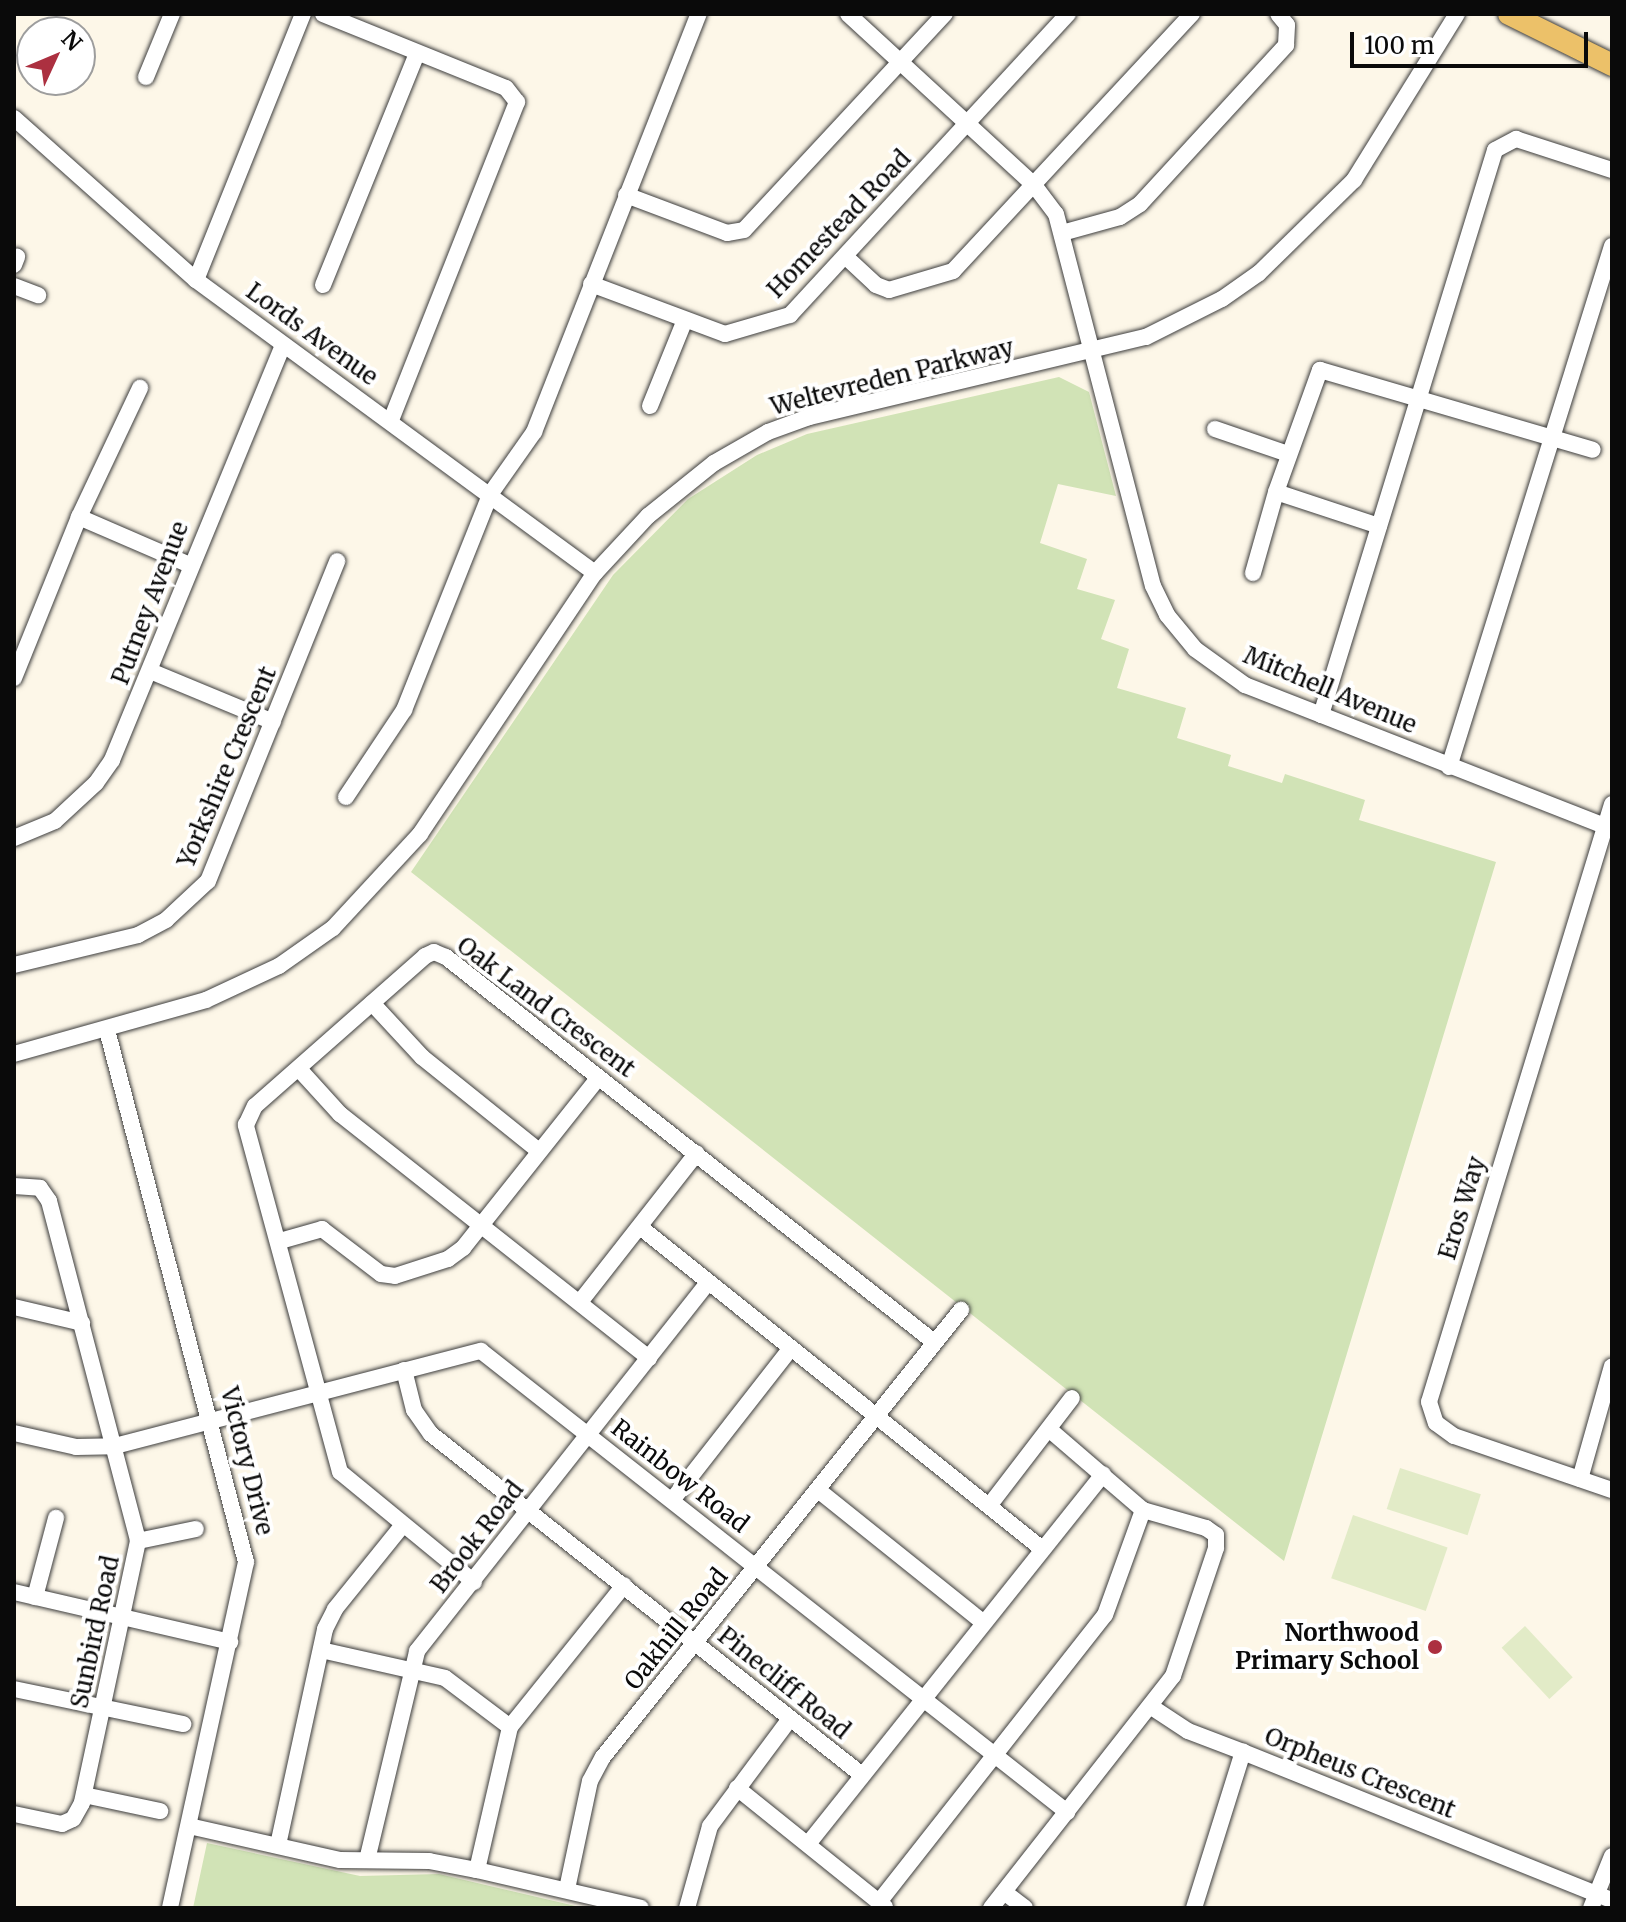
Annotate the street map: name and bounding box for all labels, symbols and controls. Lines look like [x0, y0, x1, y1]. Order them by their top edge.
north arrow [16, 16, 96, 96]
scale bar [1354, 16, 1592, 66]
text: N [56, 25, 88, 57]
text: 100 m [1364, 30, 1434, 61]
street label: Homestead Road [761, 144, 917, 304]
street label: Lords Avenue [241, 277, 383, 391]
street label: Weltevreden Parkway [767, 333, 1017, 421]
street label: Putney Avenue [106, 517, 194, 689]
street label: Mitchell Avenue [1239, 641, 1421, 739]
street label: Yorkshire Crescent [172, 662, 282, 872]
street label: Oak Land Crescent [451, 931, 641, 1083]
street label: Eros Way [1433, 1153, 1491, 1263]
street label: Victory Drive [215, 1384, 279, 1538]
street label: Rainbow Road [606, 1413, 754, 1539]
street label: Brook Road [425, 1475, 529, 1599]
street label: Sunbird Road [65, 1553, 125, 1711]
street label: Oakhill Road [618, 1563, 734, 1695]
place label: Northwood Primary School [1235, 1619, 1419, 1675]
street label: Pinecliff Road [712, 1621, 856, 1745]
marker: Northwood Primary School [1426, 1638, 1444, 1656]
street label: Orpheus Crescent [1260, 1722, 1460, 1824]

